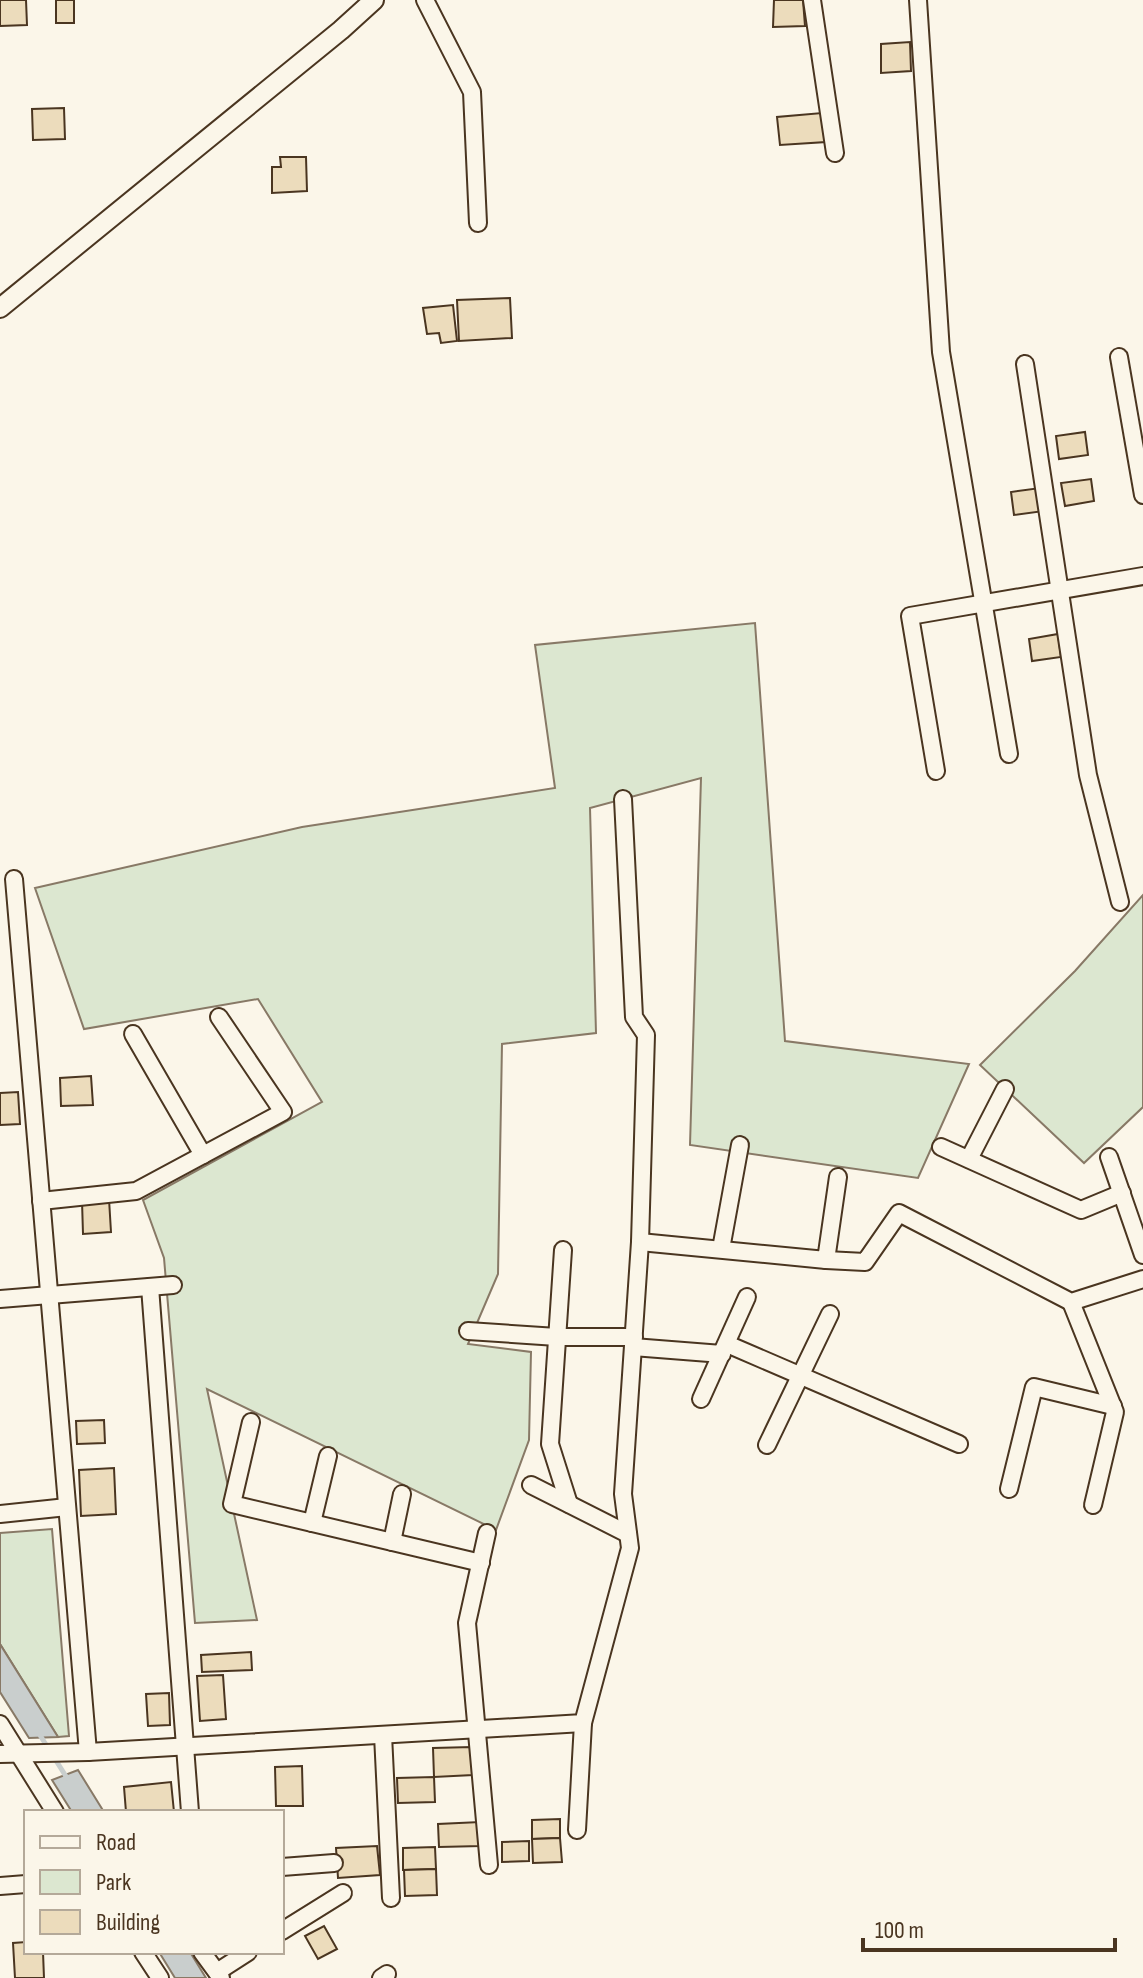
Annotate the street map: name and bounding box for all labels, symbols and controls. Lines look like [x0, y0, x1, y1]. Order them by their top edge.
legend [24, 1810, 284, 1954]
text: Road [96, 1828, 136, 1857]
text: Park [96, 1868, 131, 1897]
scale bar [863, 1902, 1115, 1952]
text: Building [96, 1908, 160, 1937]
text: 100 m [875, 1916, 924, 1945]

